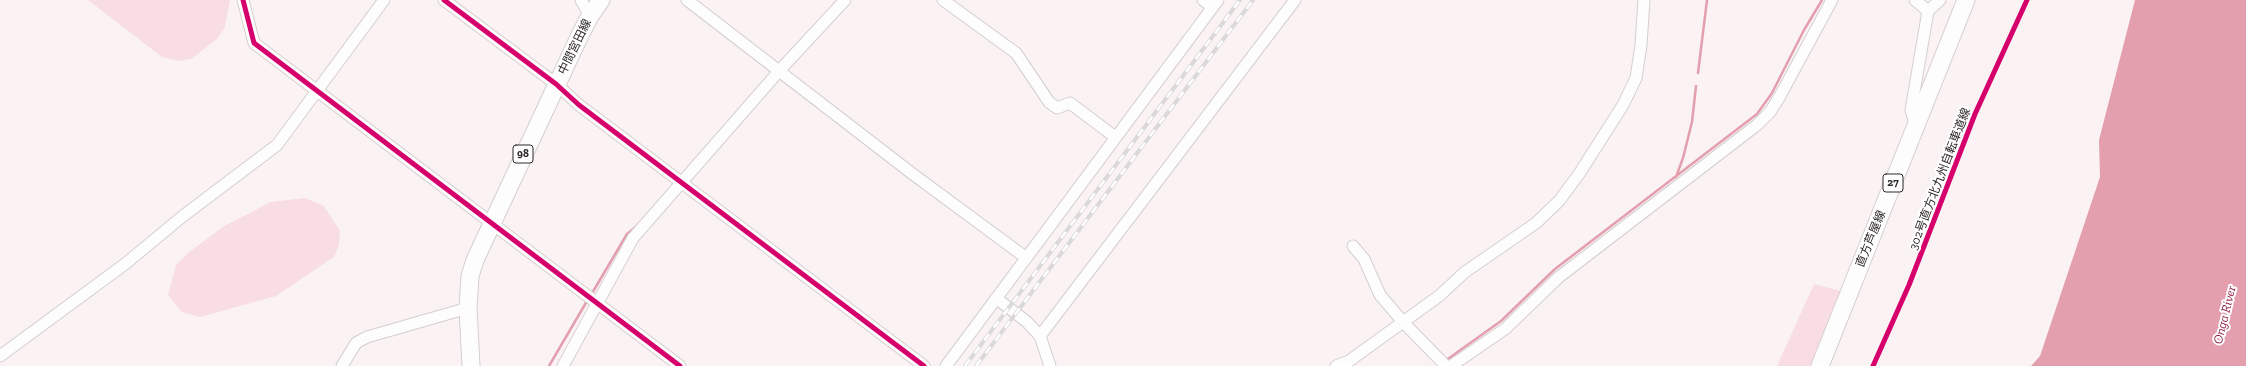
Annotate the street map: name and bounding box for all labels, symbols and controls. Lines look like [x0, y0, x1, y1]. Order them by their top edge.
street label: 中間宮田線 [555, 17, 595, 77]
street label: 302号直方北九州自転車道線 [1906, 106, 1974, 252]
road number: 98 [513, 145, 533, 163]
road number: 27 [1883, 174, 1903, 192]
street label: 直方芦屋線 [1853, 208, 1889, 270]
water label: Onga River [2210, 284, 2240, 346]

